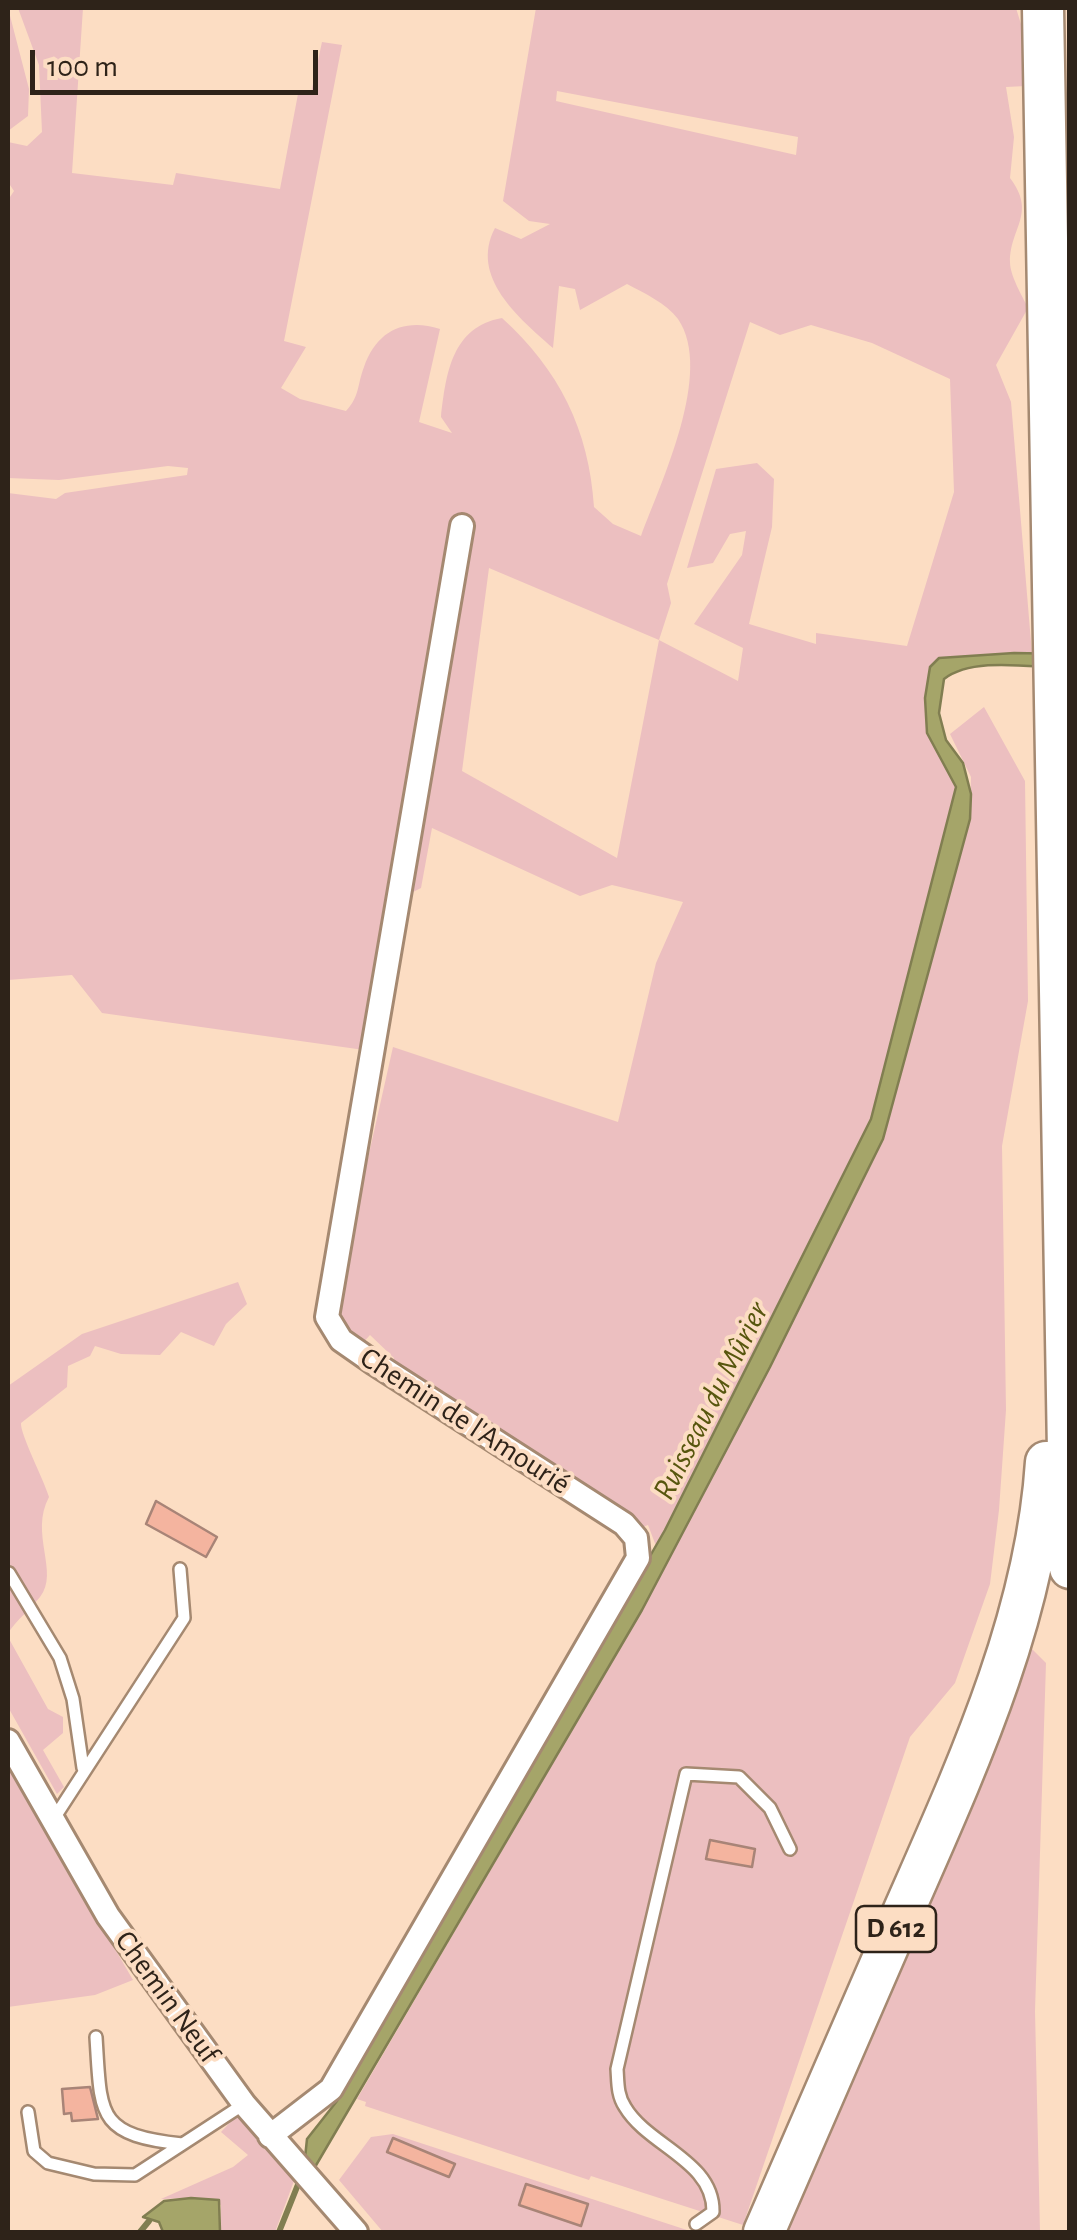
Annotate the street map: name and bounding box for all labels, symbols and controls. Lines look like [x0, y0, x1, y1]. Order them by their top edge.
scale bar [35, 30, 322, 92]
text: 100 m [47, 52, 118, 82]
water label: Ruisseau du Mûrier [645, 1296, 777, 1506]
street label: Chemin de l'Amourié [353, 1340, 577, 1502]
road number: D 612 [856, 1906, 936, 1952]
street label: Chemin Neuf [107, 1924, 227, 2070]

